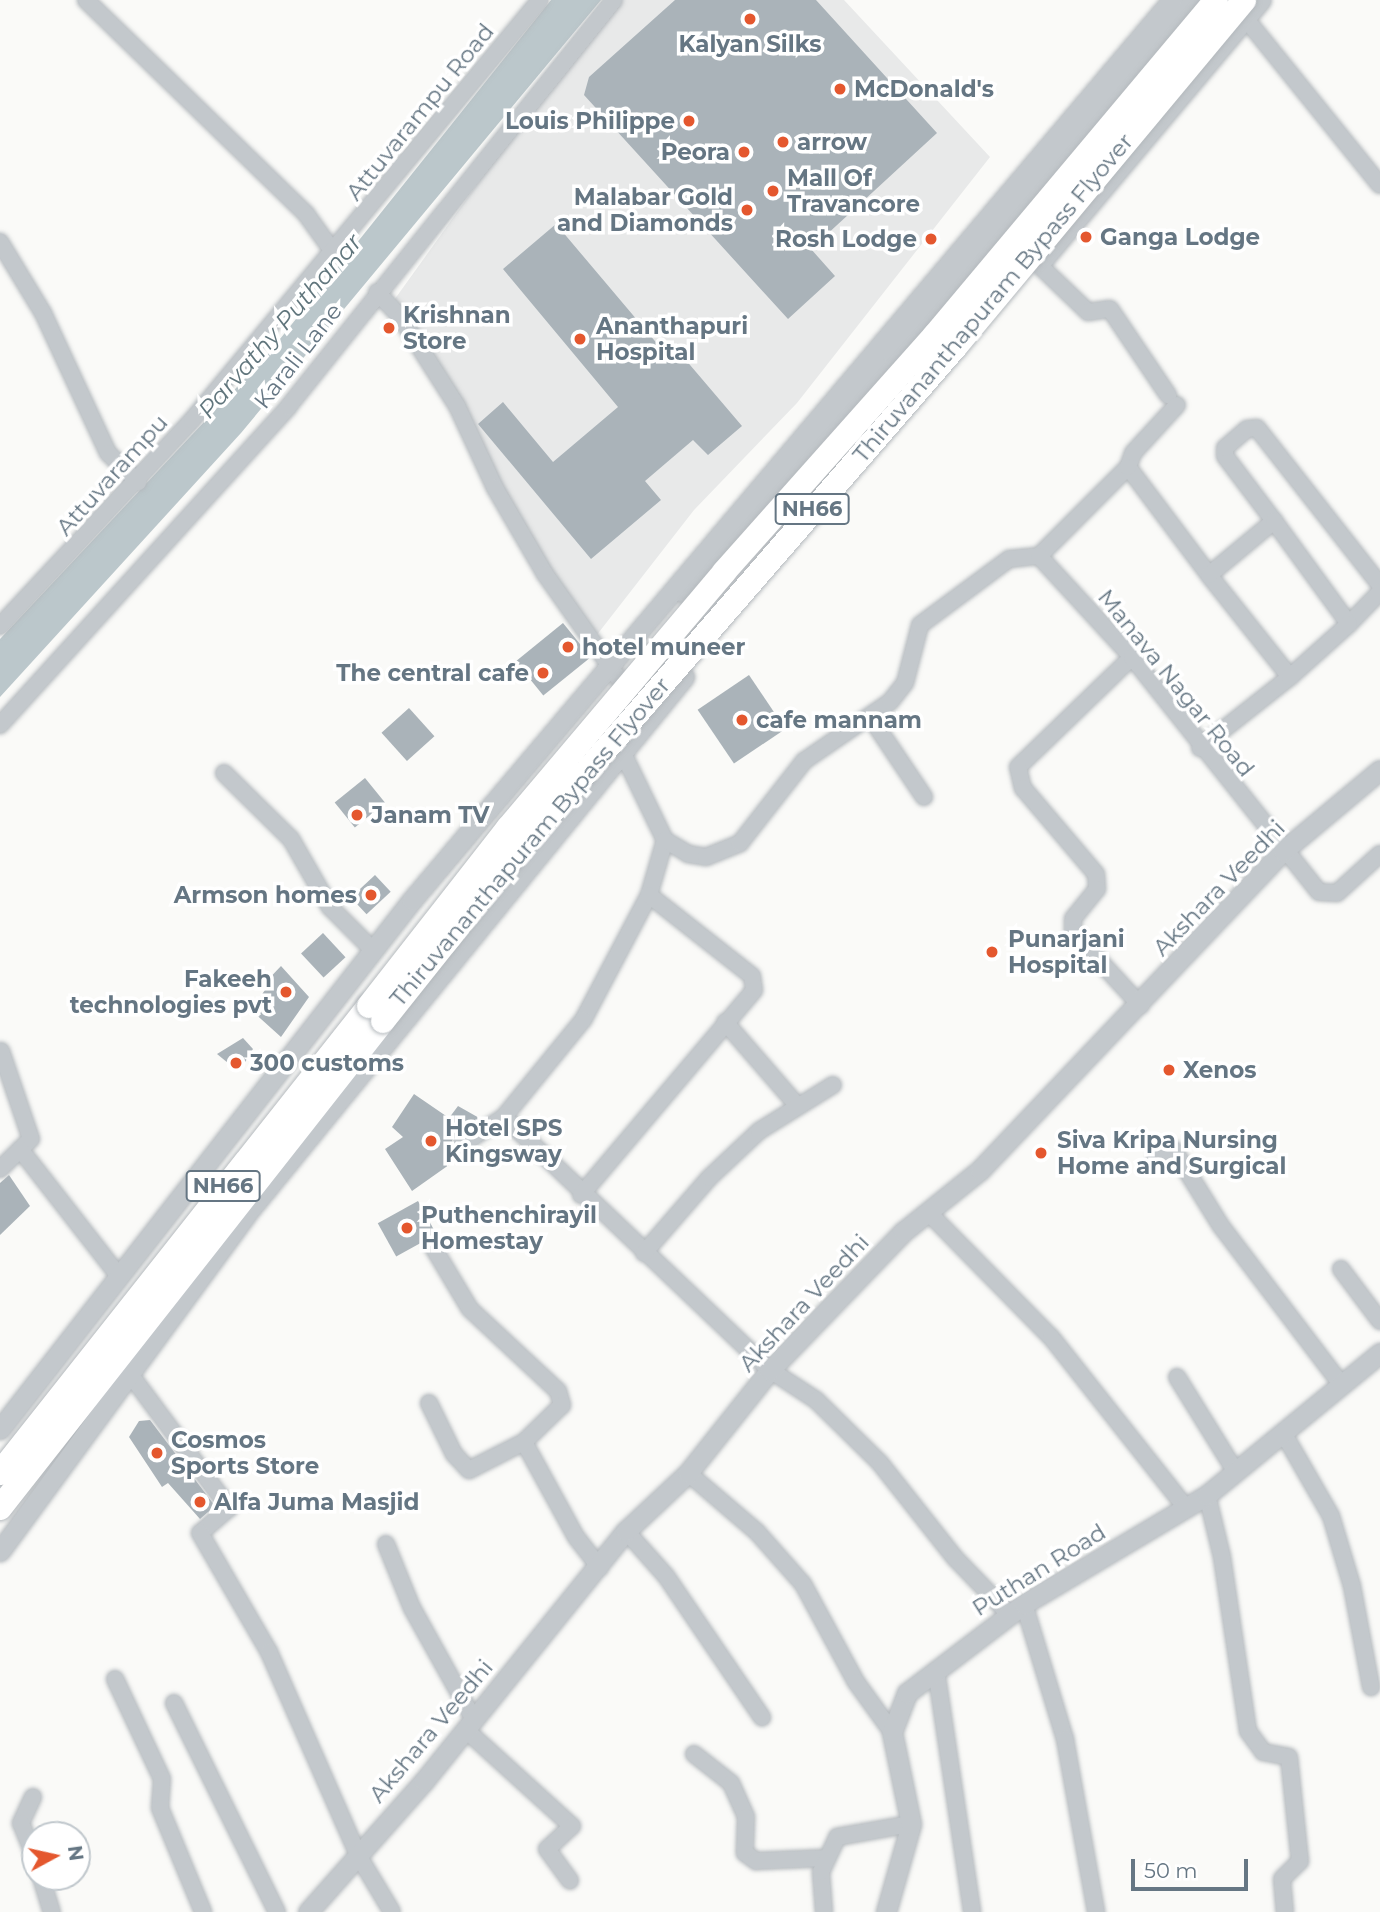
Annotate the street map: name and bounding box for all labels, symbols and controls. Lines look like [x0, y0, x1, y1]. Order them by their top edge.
marker: Kalyan Silks [742, 11, 758, 27]
street label: Attuvarampu Road [340, 18, 500, 206]
place label: Kalyan Silks [678, 30, 822, 58]
place label: McDonald's [854, 75, 994, 103]
marker: McDonald's [832, 81, 848, 97]
place label: Louis Philippe [505, 107, 675, 135]
marker: Louis Philippe [681, 113, 697, 129]
place label: arrow [797, 128, 867, 156]
street label: Thiruvananthapuram Bypass Flyover [847, 128, 1139, 468]
marker: arrow [775, 134, 791, 150]
place label: Peora [661, 138, 730, 166]
marker: Peora [736, 144, 752, 160]
place label: Mall Of Travancore [787, 164, 920, 218]
place label: Malabar Gold and Diamonds [557, 183, 733, 237]
marker: Mall Of Travancore [765, 183, 781, 199]
marker: Malabar Gold and Diamonds [739, 202, 755, 218]
place label: Ganga Lodge [1100, 223, 1260, 251]
place label: Rosh Lodge [775, 225, 917, 253]
water label: Parvathy Puthanar [192, 228, 368, 424]
marker: Ganga Lodge [1078, 229, 1094, 245]
marker: Rosh Lodge [923, 231, 939, 247]
street label: Karali Lane [248, 298, 348, 414]
place label: Krishnan Store [403, 301, 511, 355]
place label: Ananthapuri Hospital [596, 312, 748, 366]
marker: Krishnan Store [381, 320, 397, 336]
marker: Ananthapuri Hospital [570, 329, 590, 349]
street label: Attuvarampu [51, 409, 173, 541]
road number: NH66 [774, 491, 850, 526]
street label: Manava Nagar Road [1092, 584, 1260, 782]
place label: hotel muneer [582, 633, 745, 661]
marker: hotel muneer [560, 639, 576, 655]
place label: The central cafe [336, 659, 529, 687]
marker: The central cafe [535, 665, 551, 681]
street label: Thiruvananthapuram Bypass Flyover [384, 672, 676, 1012]
place label: cafe mannam [756, 706, 922, 734]
marker: cafe mannam [734, 712, 750, 728]
place label: Janam TV [371, 801, 489, 829]
marker: Janam TV [349, 807, 365, 823]
street label: Akshara Veedhi [1147, 814, 1291, 962]
place label: Armson homes [174, 881, 357, 909]
marker: Armson homes [363, 887, 379, 903]
place label: Punarjani Hospital [1008, 925, 1125, 979]
marker: Punarjani Hospital [982, 942, 1002, 962]
place label: Fakeeh technologies pvt [70, 965, 272, 1019]
marker: Fakeeh technologies pvt [278, 984, 294, 1000]
place label: 300 customs [250, 1049, 404, 1077]
marker: 300 customs [228, 1055, 244, 1071]
place label: Xenos [1183, 1056, 1257, 1084]
marker: Xenos [1161, 1062, 1177, 1078]
place label: Hotel SPS Kingsway [445, 1114, 562, 1168]
place label: Siva Kripa Nursing Home and Surgical [1057, 1126, 1286, 1180]
marker: Hotel SPS Kingsway [423, 1133, 439, 1149]
marker: Siva Kripa Nursing Home and Surgical [1031, 1143, 1051, 1163]
road number: NH66 [184, 1168, 262, 1204]
place label: Puthenchirayil Homestay [421, 1201, 597, 1255]
marker: Puthenchirayil Homestay [399, 1220, 415, 1236]
street label: Akshara Veedhi [733, 1228, 875, 1378]
place label: Cosmos Sports Store [171, 1426, 319, 1480]
marker: Cosmos Sports Store [149, 1445, 165, 1461]
place label: Alfa Juma Masjid [214, 1488, 419, 1516]
marker: Alfa Juma Masjid [192, 1494, 208, 1510]
street label: Puthan Road [967, 1518, 1111, 1622]
street label: Akshara Veedhi [363, 1654, 499, 1808]
north arrow [21, 1821, 91, 1891]
text: N [63, 1844, 88, 1862]
scale bar [1135, 1846, 1252, 1890]
text: 50 m [1144, 1858, 1198, 1883]

